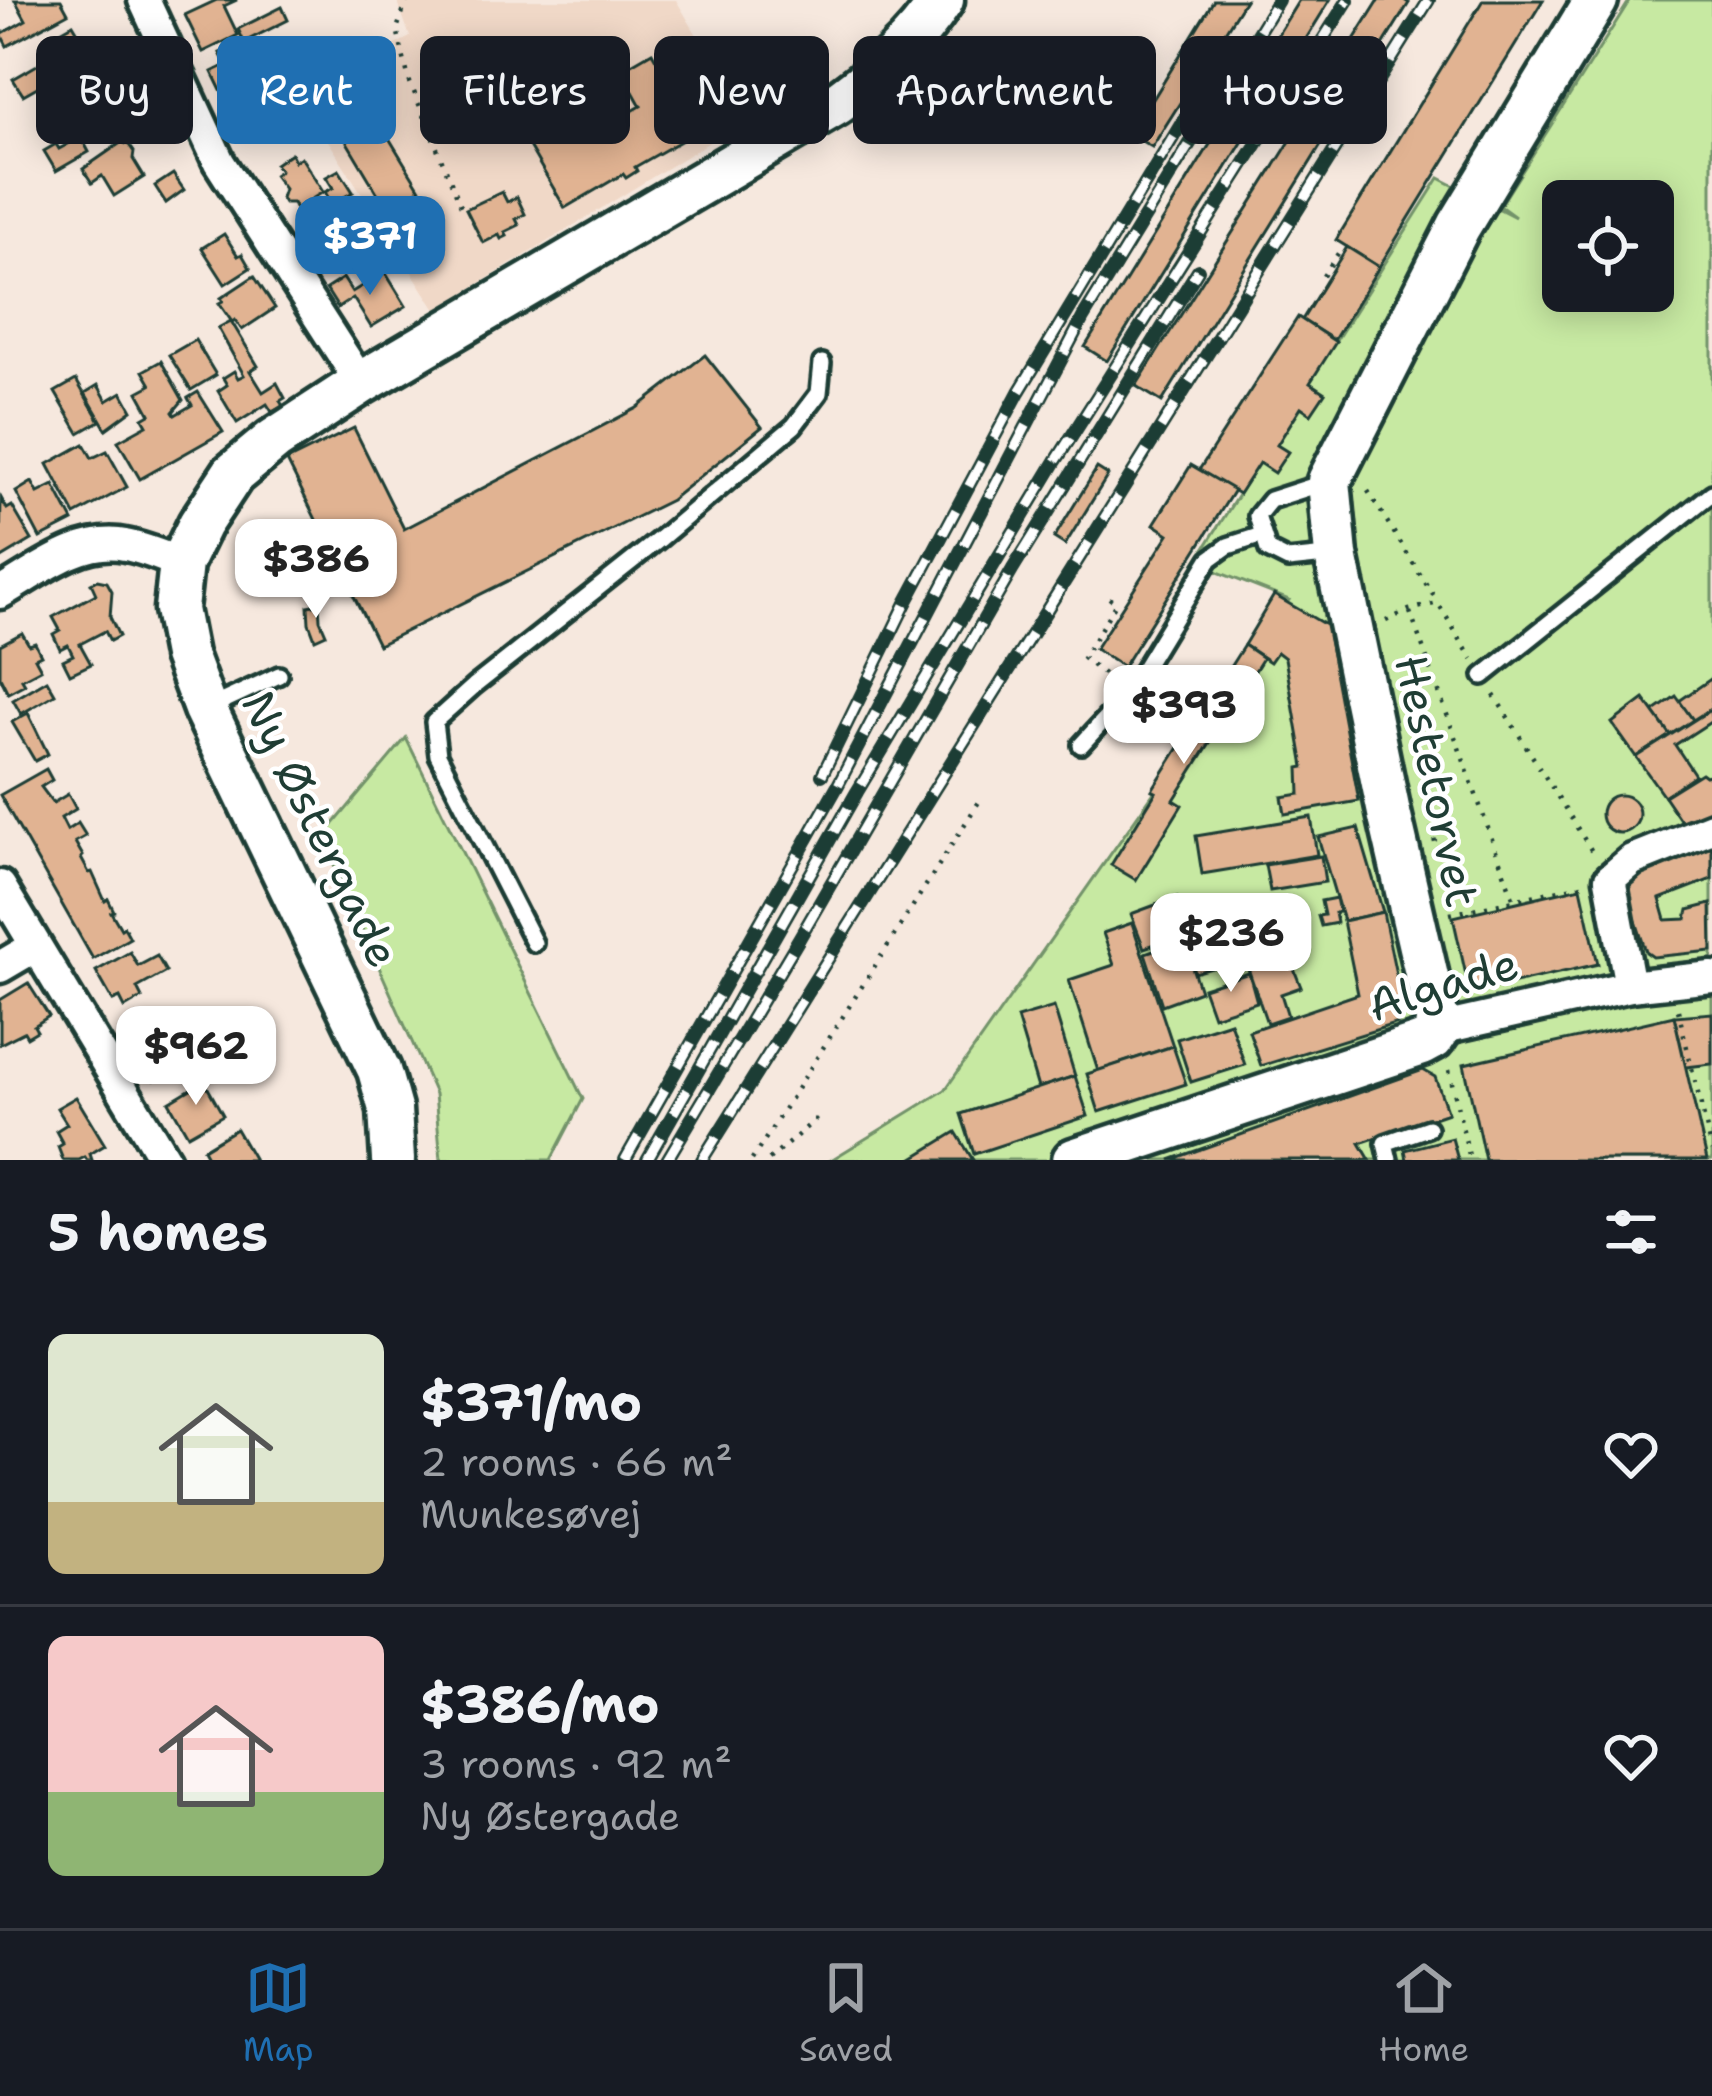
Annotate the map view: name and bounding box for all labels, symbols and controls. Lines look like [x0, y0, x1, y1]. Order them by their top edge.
chip: Buy [36, 36, 193, 144]
chip: Rent [217, 36, 396, 144]
chip: Filters [420, 36, 630, 144]
chip: New [654, 36, 829, 144]
chip: Apartment [853, 36, 1156, 144]
chip: House [1180, 36, 1387, 144]
map controls [1542, 180, 1674, 312]
button: locate [1542, 180, 1674, 312]
pin: $371 [299, 196, 441, 298]
text: $371 [322, 209, 418, 261]
pin: $386 [245, 519, 387, 621]
text: $386 [262, 532, 370, 584]
street label: Hestetorvet [1381, 649, 1493, 913]
pin: $393 [1113, 665, 1255, 767]
text: $393 [1131, 678, 1237, 730]
street label: Ny Østergade [228, 681, 414, 977]
pin: $236 [1160, 893, 1302, 995]
text: $236 [1177, 906, 1285, 958]
street label: Algade [1361, 933, 1525, 1035]
pin: $962 [125, 1006, 267, 1108]
text: $962 [143, 1019, 249, 1071]
text: 5 homes [48, 1198, 268, 1266]
icon: filters [1598, 1199, 1664, 1265]
text: $371/mo [420, 1368, 642, 1436]
icon: home [144, 1382, 288, 1526]
icon: heart [1598, 1421, 1664, 1487]
text: 2 rooms · 66 m² [420, 1436, 733, 1488]
text: Munkesøvej [420, 1488, 641, 1540]
text: $386/mo [420, 1670, 660, 1738]
icon: home [144, 1684, 288, 1828]
icon: heart [1598, 1723, 1664, 1789]
text: 3 rooms · 92 m² [420, 1738, 732, 1790]
text: Ny Østergade [420, 1790, 680, 1842]
tab: Map [243, 1955, 314, 2072]
tab: Saved [799, 1955, 893, 2072]
tab: Home [1378, 1955, 1469, 2072]

